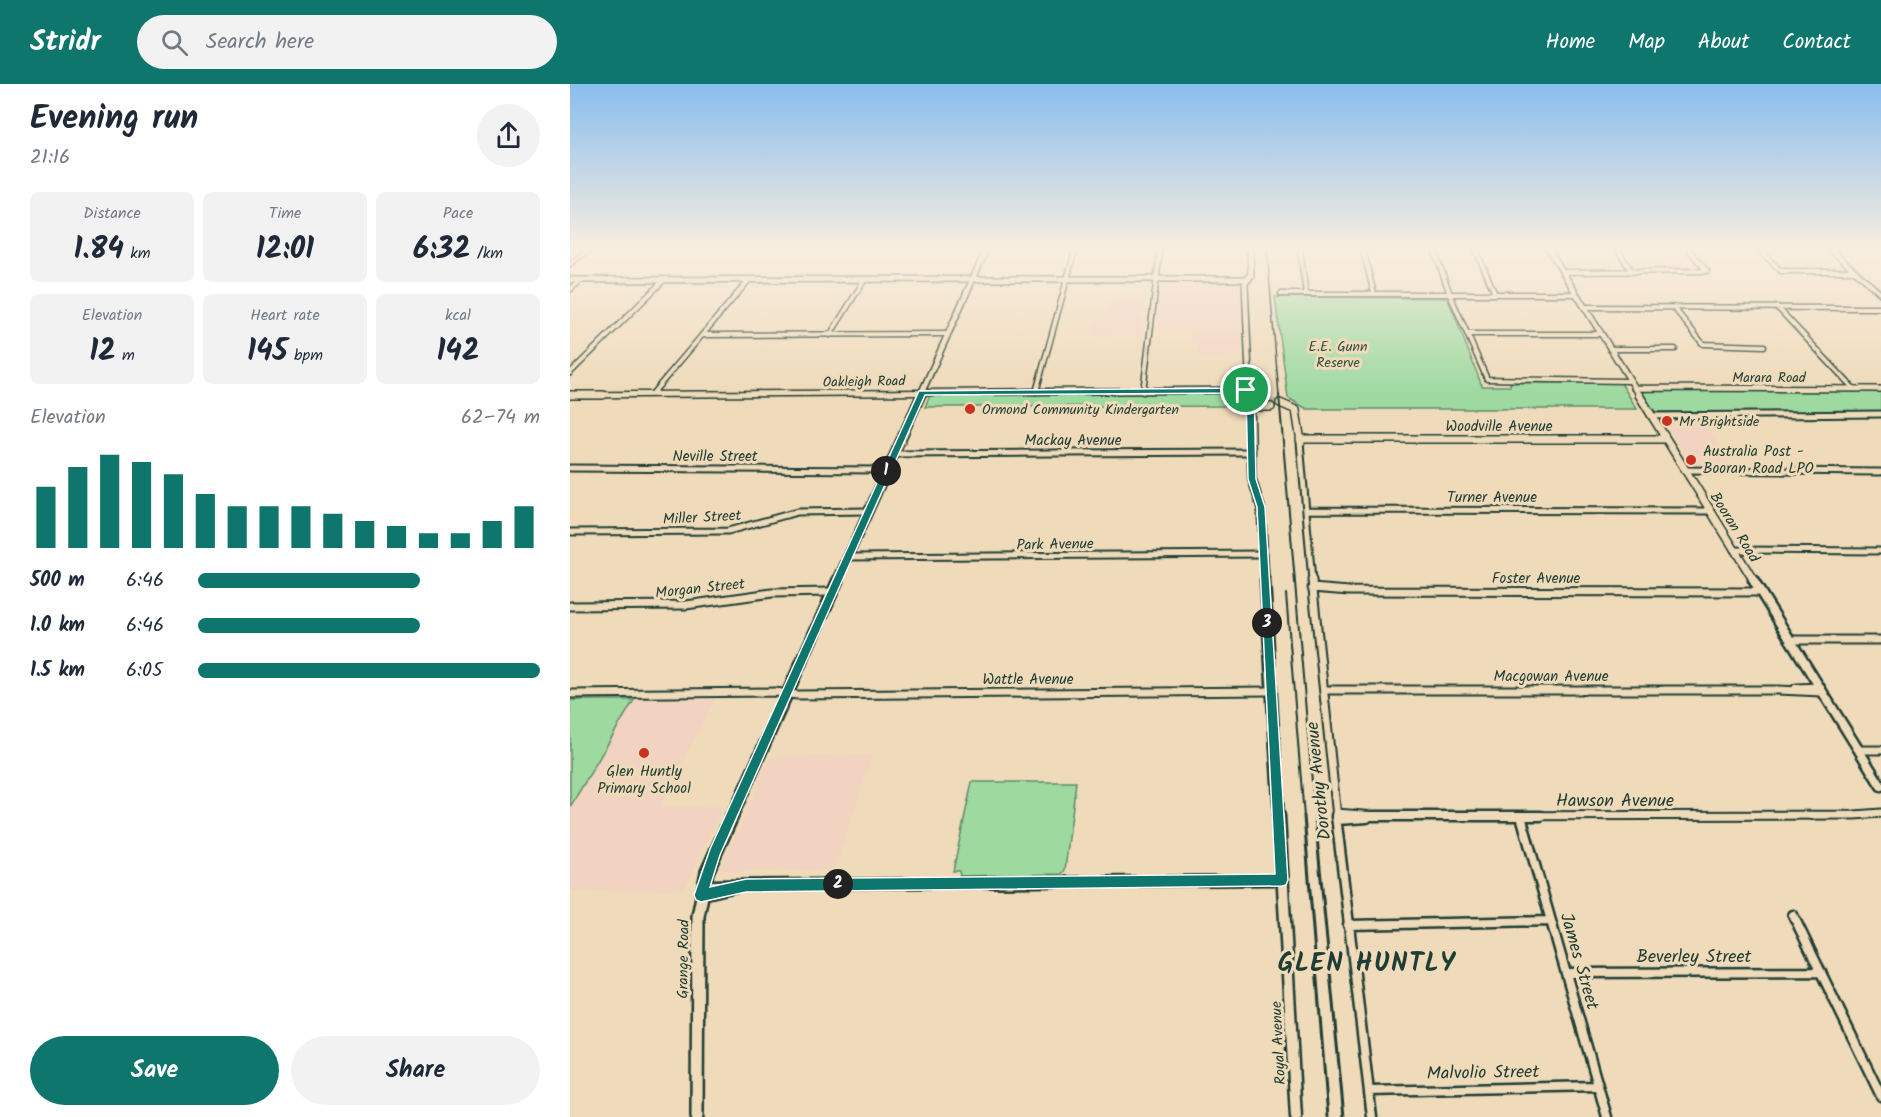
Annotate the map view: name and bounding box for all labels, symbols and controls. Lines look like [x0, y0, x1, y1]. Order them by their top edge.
search box [137, 15, 557, 69]
text: Stridr [30, 20, 101, 65]
text: Search here [206, 25, 314, 60]
icon: search [158, 26, 191, 59]
text: Home [1546, 26, 1595, 59]
text: Map [1628, 26, 1665, 59]
text: About [1698, 26, 1749, 59]
text: Contact [1782, 26, 1851, 59]
text: Evening run [30, 93, 198, 146]
button: share [477, 104, 540, 167]
text: 21:16 [30, 142, 70, 174]
text: Distance [83, 201, 141, 226]
text: Time [269, 201, 301, 226]
text: Pace [443, 201, 473, 226]
text: 1.84 [74, 226, 124, 274]
text: 12:01 [256, 226, 314, 274]
text: 6:32 [413, 226, 471, 274]
text: km [124, 241, 150, 266]
text: /km [471, 241, 503, 266]
text: Elevation [82, 303, 142, 328]
text: Heart rate [250, 303, 320, 328]
text: kcal [445, 303, 471, 328]
text: 12 [89, 328, 116, 376]
text: 145 [247, 328, 288, 376]
text: 142 [437, 328, 479, 376]
park label: E.E. Gunn Reserve [1309, 336, 1367, 374]
text: m [116, 343, 135, 368]
text: bpm [288, 343, 323, 368]
pin [1220, 364, 1271, 415]
street label: Marara Road [1732, 367, 1807, 389]
street label: Oakleigh Road [823, 370, 907, 394]
icon: arrive [1229, 373, 1262, 406]
place label: Ormond Community Kindergarten [982, 399, 1179, 421]
text: Elevation [30, 402, 106, 434]
text: 62–74 m [461, 402, 540, 434]
marker: Ormond Community Kindergarten [963, 402, 977, 416]
place label: Mr Brightside [1679, 411, 1760, 433]
marker: Mr Brightside [1660, 414, 1674, 428]
street label: Woodville Avenue [1446, 415, 1553, 439]
street label: Mackay Avenue [1025, 429, 1122, 453]
place label: Australia Post - Booran Road LPO [1703, 440, 1814, 481]
street label: Neville Street [673, 445, 758, 469]
marker: Australia Post - Booran Road LPO [1684, 453, 1698, 467]
pin: 1 [871, 456, 901, 486]
text: 1 [884, 458, 888, 483]
street label: Turner Avenue [1447, 486, 1537, 510]
street label: Booran Road [1703, 488, 1766, 568]
street label: Miller Street [662, 504, 742, 532]
street label: Park Avenue [1016, 532, 1094, 558]
text: 500 m [30, 565, 85, 597]
text: 6:46 [126, 565, 164, 597]
street label: Foster Avenue [1492, 567, 1581, 591]
street label: Morgan Street [654, 572, 746, 606]
pin: 3 [1252, 608, 1282, 638]
text: 1.0 km [30, 610, 85, 642]
text: 6:46 [126, 610, 164, 642]
text: 3 [1263, 610, 1271, 635]
text: 1.5 km [30, 655, 85, 687]
text: 6:05 [126, 655, 163, 687]
street label: Macgowan Avenue [1494, 665, 1609, 689]
street label: Wattle Avenue [983, 668, 1074, 692]
street label: Dorothy Avenue [1299, 720, 1340, 842]
marker: Glen Huntly Primary School [637, 746, 651, 760]
place label: Glen Huntly Primary School [597, 760, 691, 801]
street label: Hawson Avenue [1556, 787, 1674, 816]
pin: 2 [823, 869, 853, 899]
text: 2 [833, 871, 843, 896]
street label: James Street [1551, 909, 1607, 1014]
street label: Grange Road [671, 919, 697, 999]
district label: GLEN HUNTLY [1278, 943, 1456, 985]
street label: Beverley Street [1636, 943, 1753, 972]
street label: Royal Avenue [1265, 1000, 1293, 1085]
button: Save [30, 1036, 279, 1105]
button: Share [291, 1036, 540, 1105]
street label: Malvolio Street [1427, 1058, 1541, 1089]

